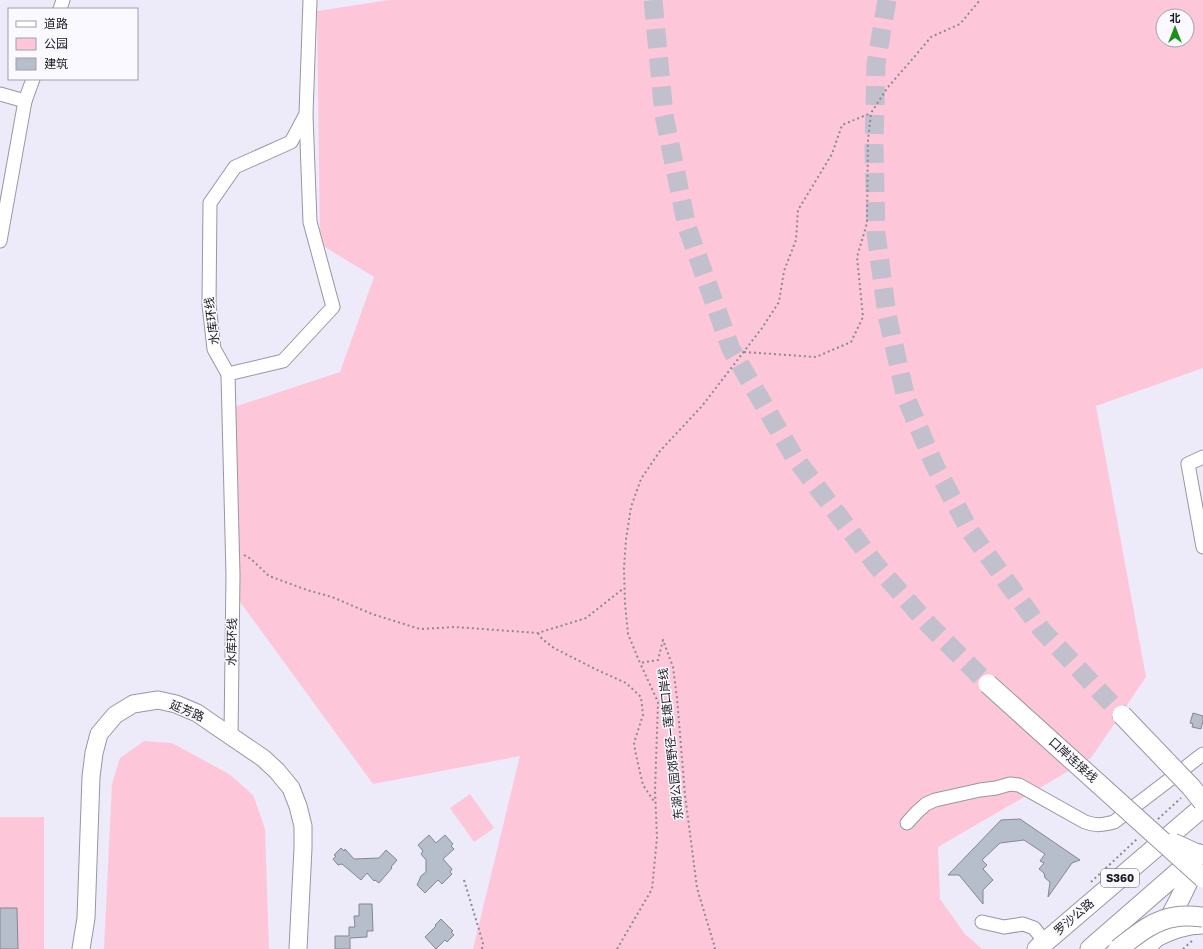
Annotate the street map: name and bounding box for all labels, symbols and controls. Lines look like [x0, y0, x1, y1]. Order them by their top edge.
legend [8, 8, 138, 80]
north arrow [1155, 8, 1195, 48]
text: 北 [1170, 11, 1181, 24]
text: 道路 [44, 16, 68, 31]
text: 公园 [44, 36, 68, 51]
text: 建筑 [44, 56, 68, 71]
street label: 水库环线 [201, 296, 222, 346]
street label: 水库环线 [224, 618, 239, 666]
street label: 东湖公园郊野径—莲塘口岸线 [655, 667, 686, 821]
street label: 延芳路 [168, 697, 207, 724]
street label: 口岸连接线 [1046, 734, 1101, 785]
road number: S360 [1101, 869, 1139, 887]
street label: 罗沙公路 [1051, 895, 1097, 938]

